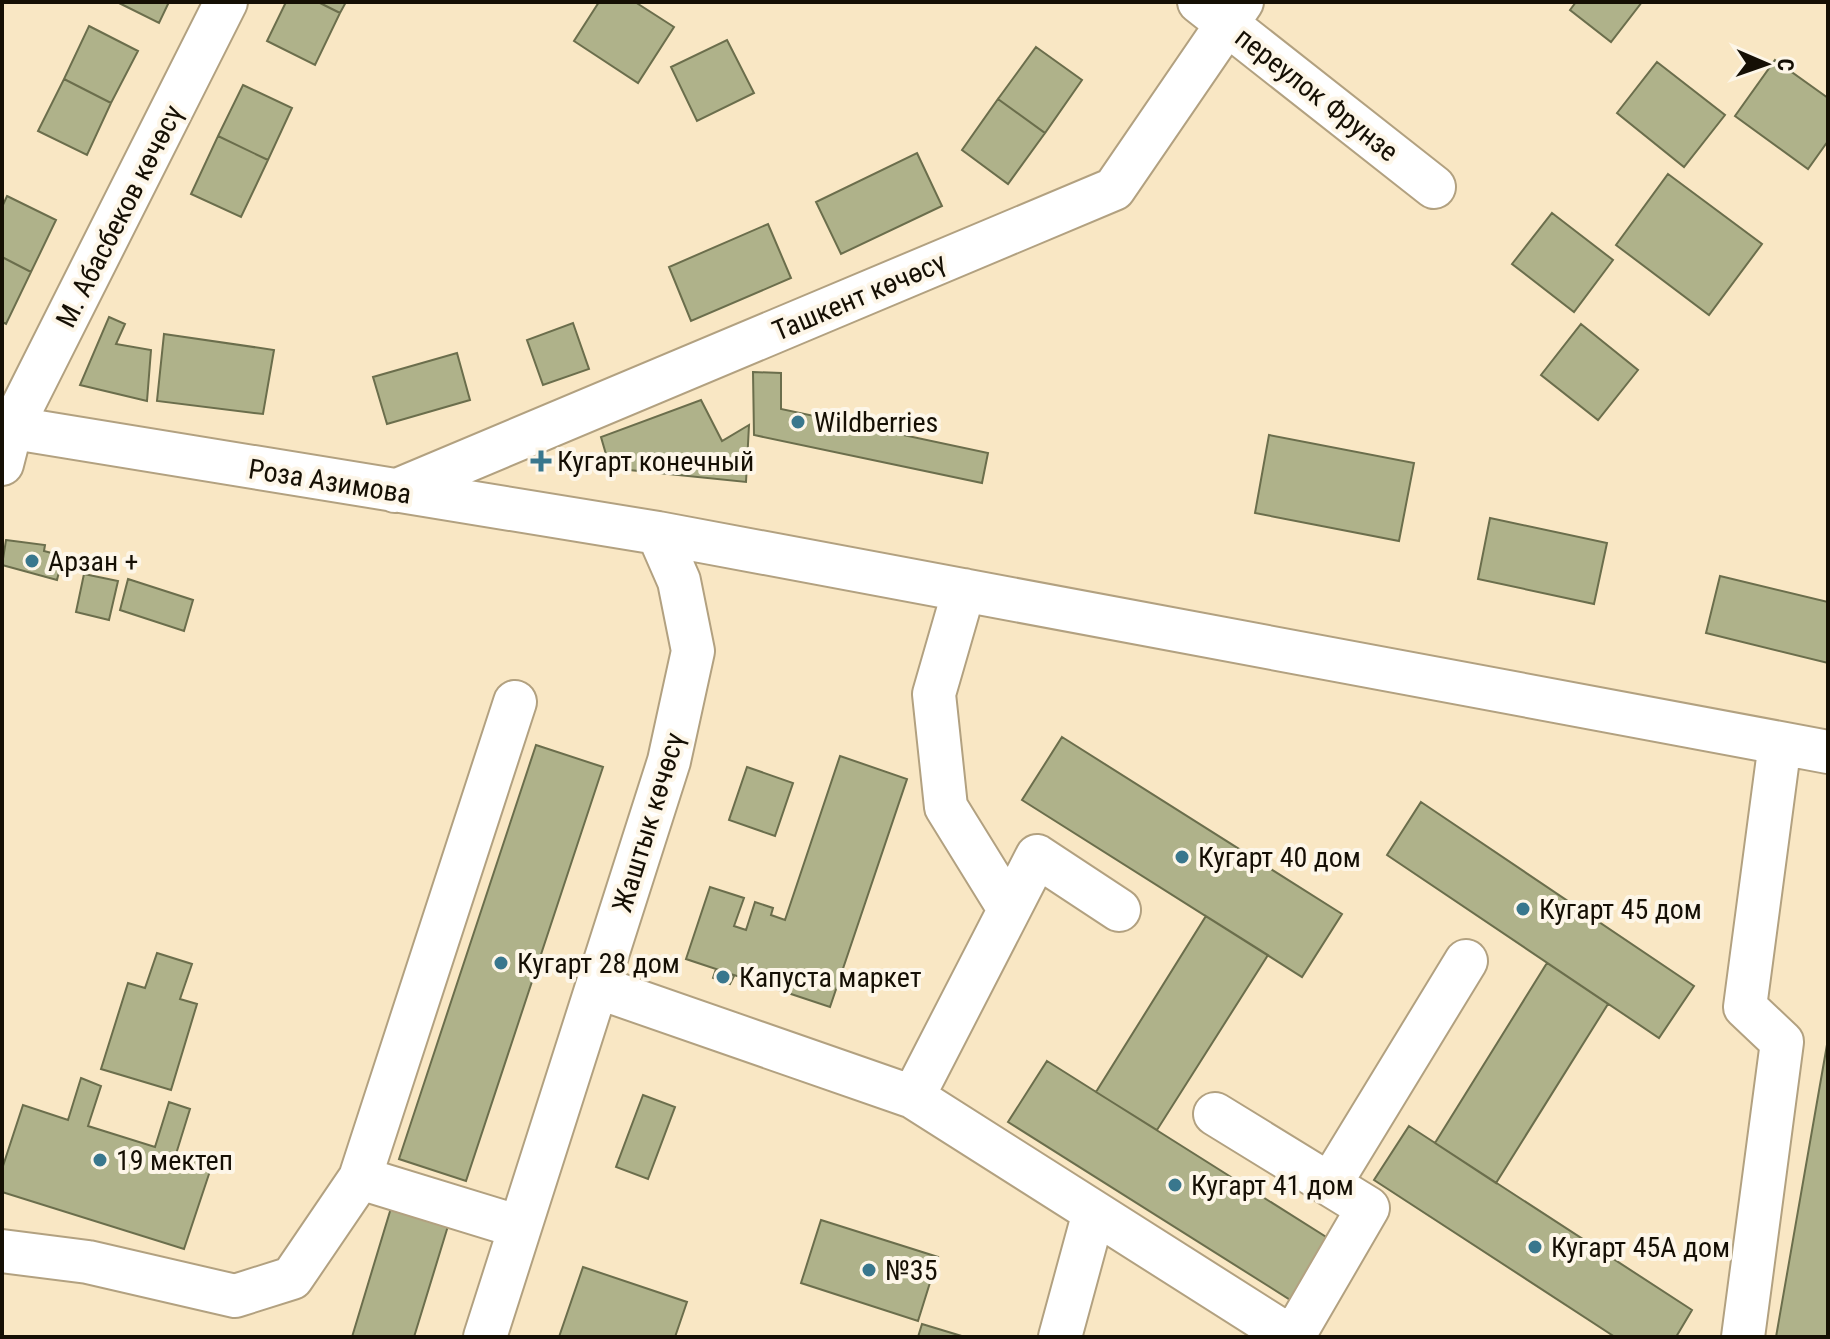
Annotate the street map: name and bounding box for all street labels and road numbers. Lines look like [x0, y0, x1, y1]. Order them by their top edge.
street label: переулок Фрунзе [1229, 21, 1405, 168]
street label: М. Абасбеков көчөсү [49, 99, 190, 333]
street label: Ташкент көчөсү [768, 245, 951, 348]
street label: Роза Азимова [246, 452, 414, 511]
street label: Жаштык көчөсү [606, 728, 691, 916]

